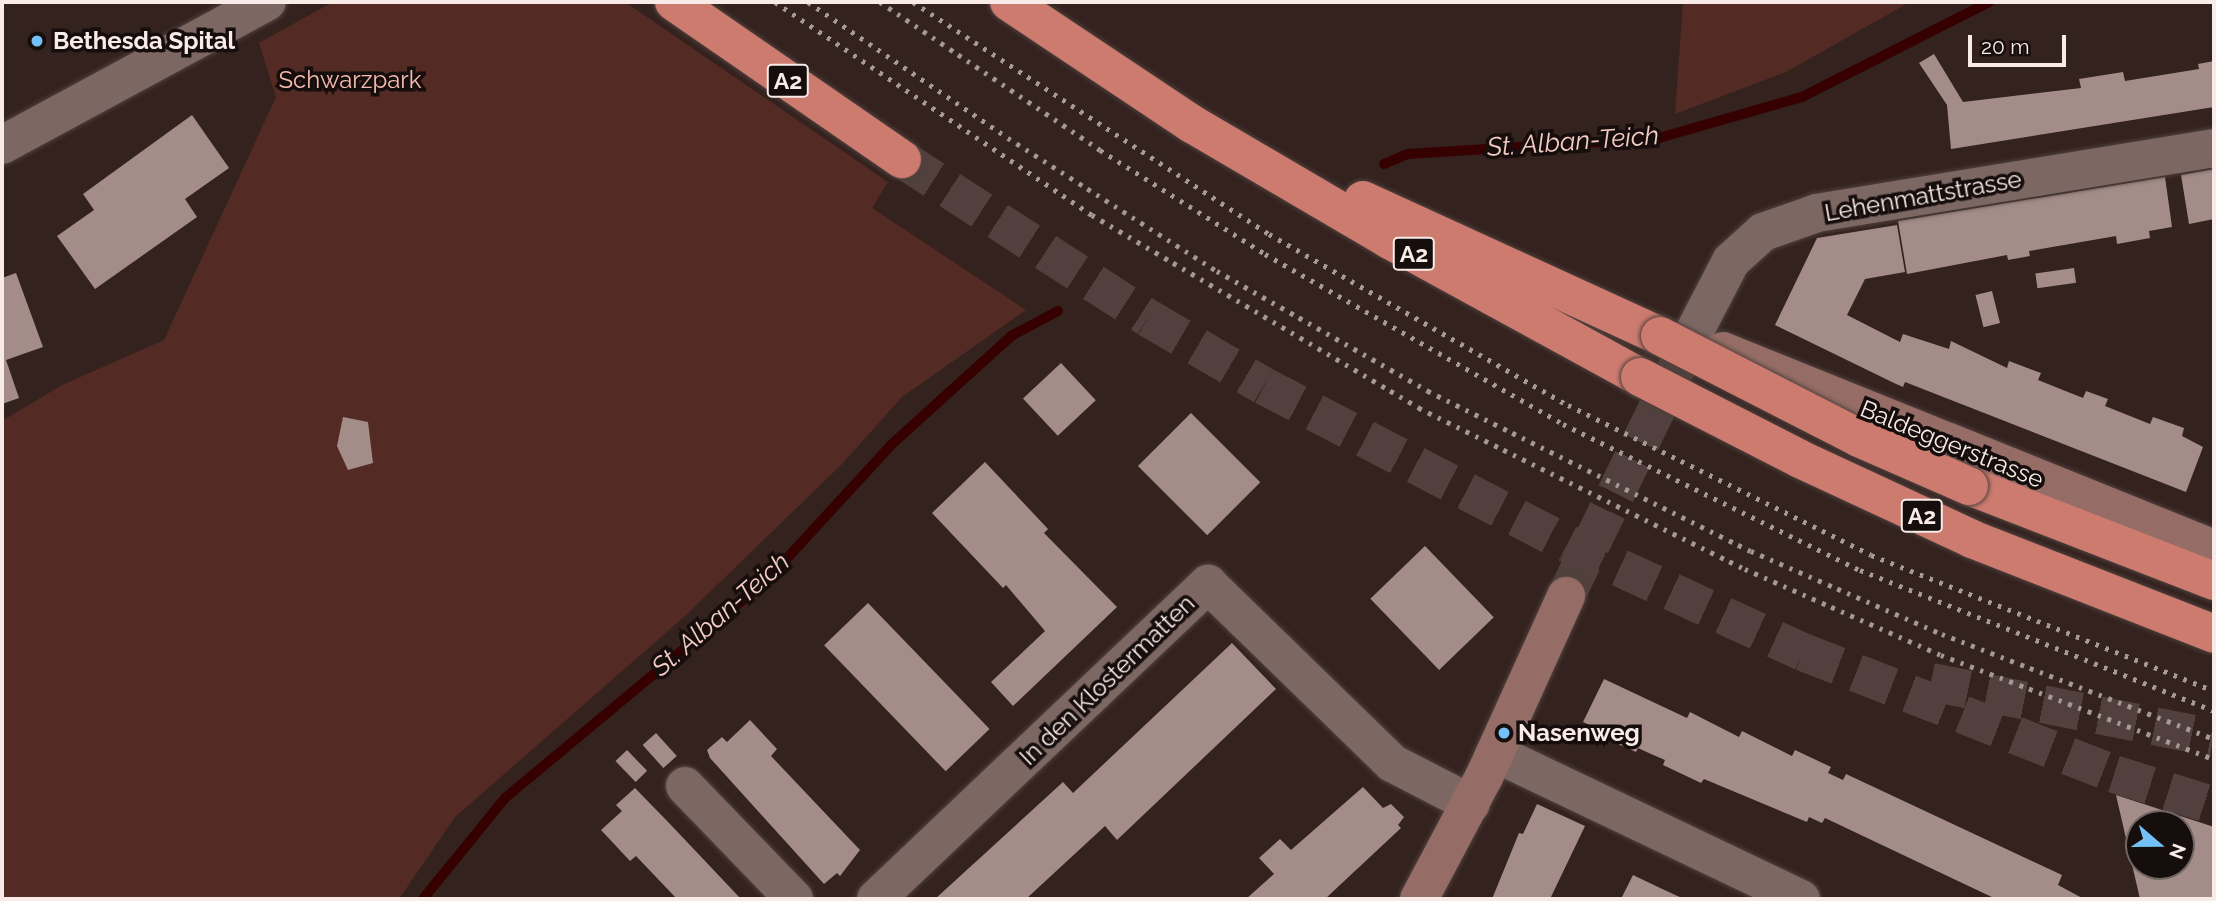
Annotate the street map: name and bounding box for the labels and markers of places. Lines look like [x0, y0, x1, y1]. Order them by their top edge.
place label: Bethesda Spital [53, 27, 235, 55]
marker: Bethesda Spital [27, 31, 47, 51]
place label: Nasenweg [1518, 719, 1640, 747]
marker: Nasenweg [1496, 725, 1512, 741]

